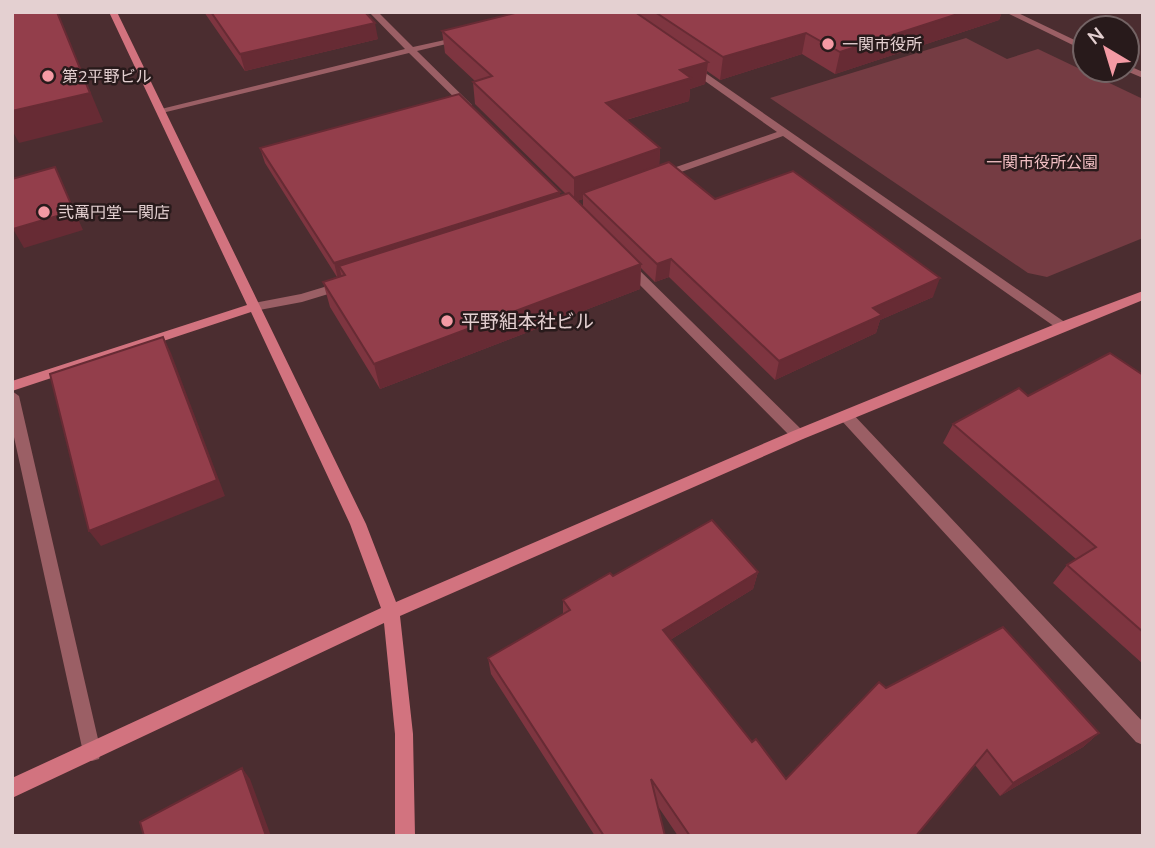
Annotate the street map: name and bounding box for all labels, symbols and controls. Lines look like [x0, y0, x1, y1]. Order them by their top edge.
north arrow [1071, 14, 1141, 84]
text: N [1083, 22, 1110, 51]
place label: 一関市役所 [842, 34, 922, 56]
marker: 一関市役所 [820, 36, 836, 52]
place label: 第2平野ビル [62, 66, 152, 88]
marker: 第2平野ビル [40, 68, 56, 84]
park label: 一関市役所公園 [986, 152, 1098, 174]
place label: 弐萬円堂一関店 [58, 202, 170, 224]
marker: 弐萬円堂一関店 [36, 204, 52, 220]
place label: 平野組本社ビル [461, 309, 594, 335]
marker: 平野組本社ビル [439, 313, 455, 329]

